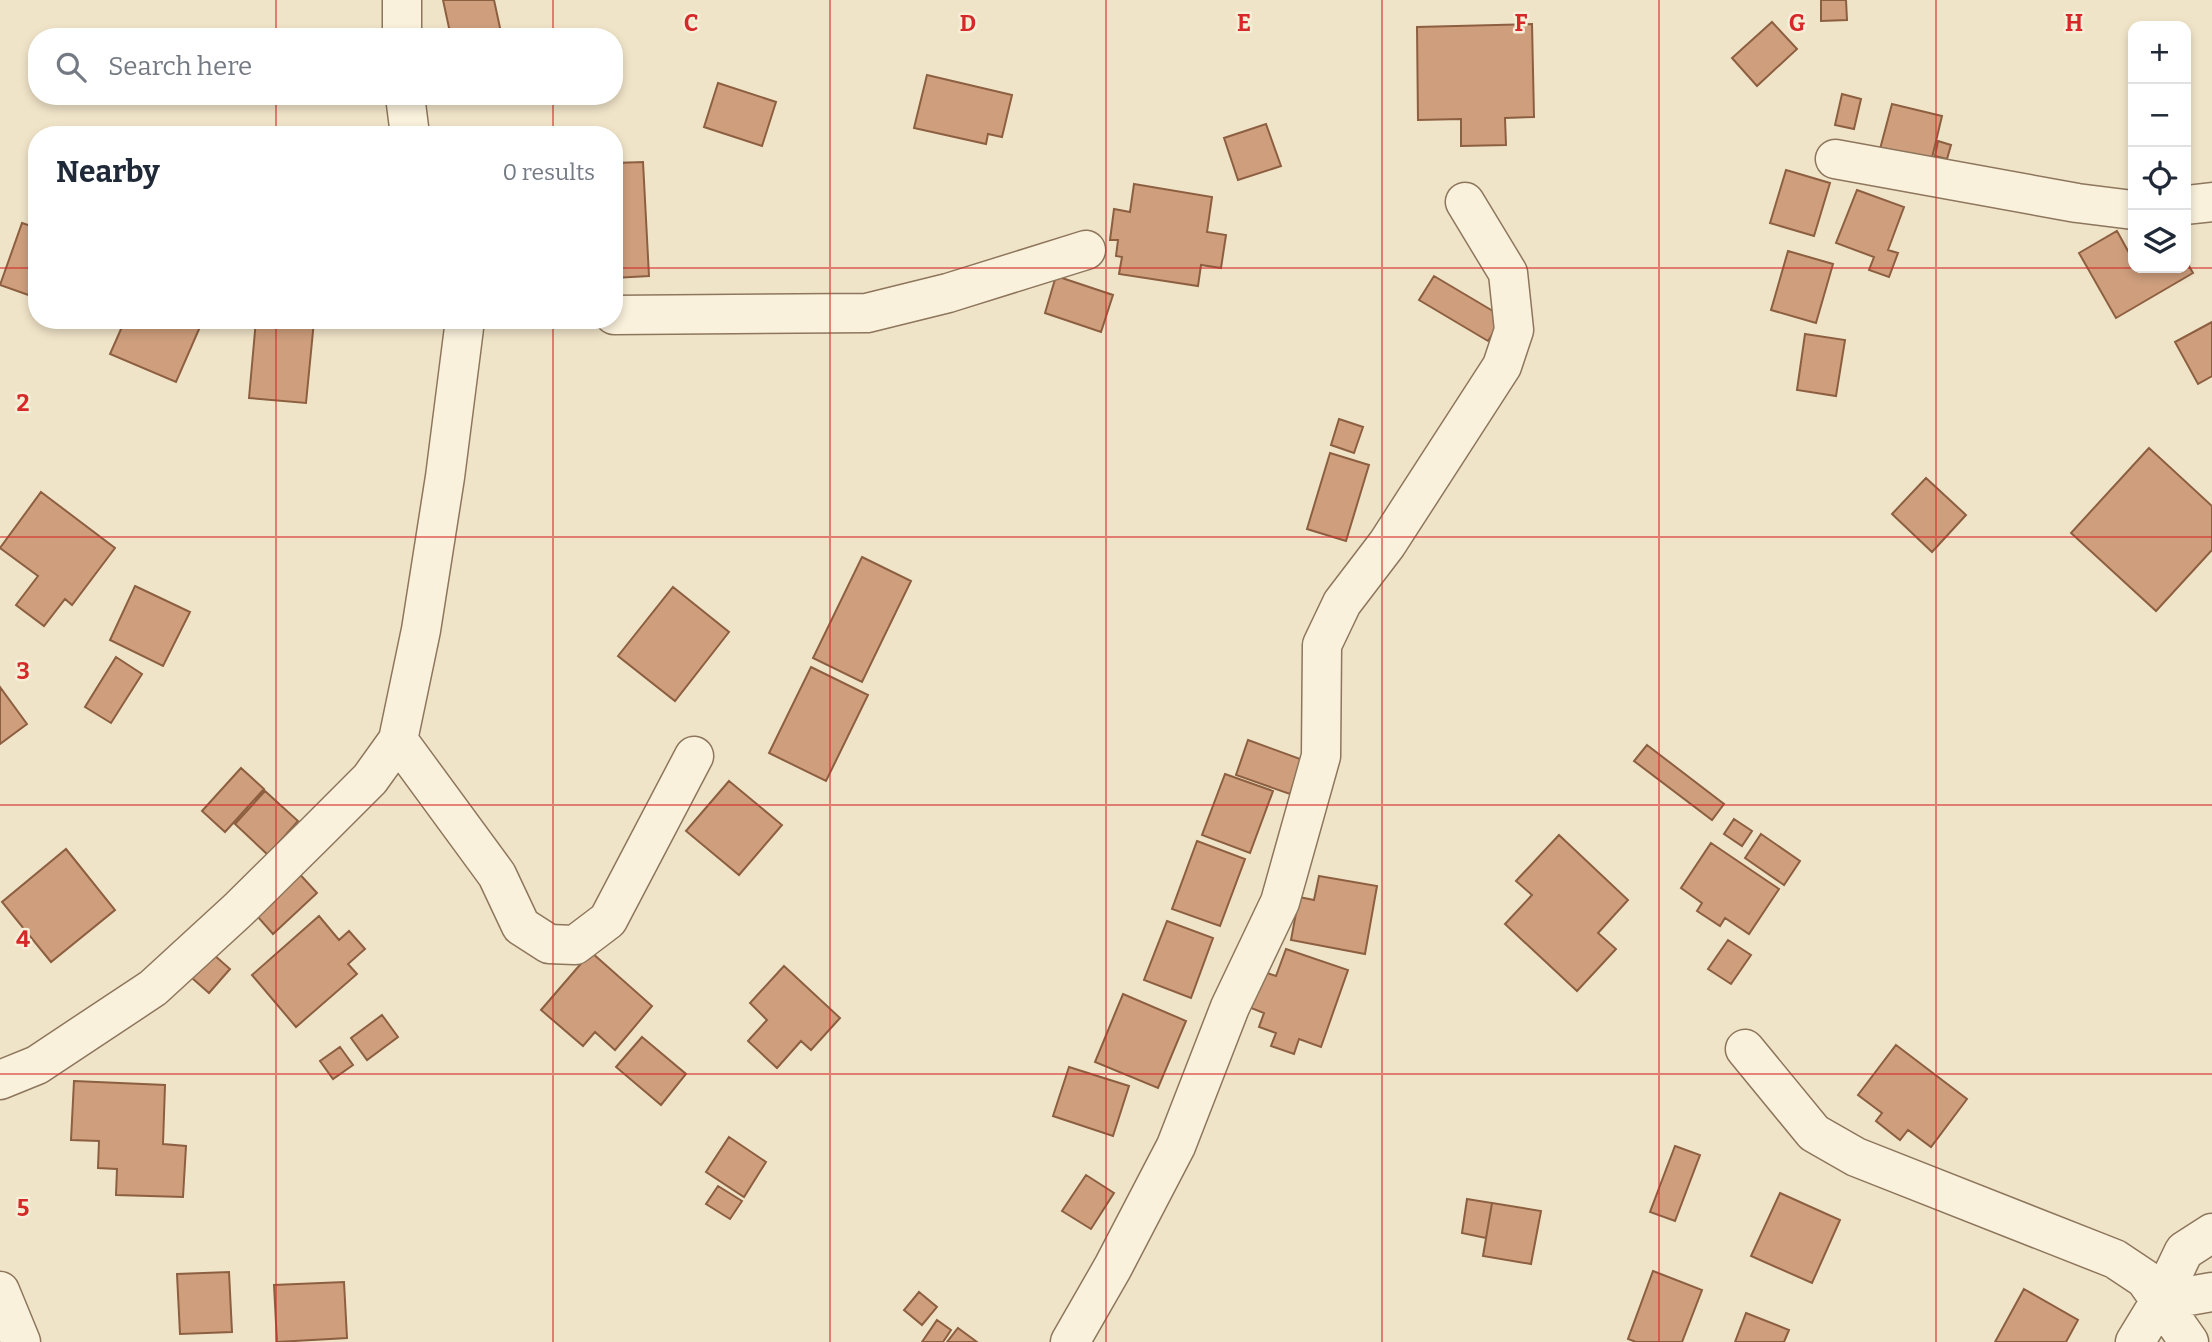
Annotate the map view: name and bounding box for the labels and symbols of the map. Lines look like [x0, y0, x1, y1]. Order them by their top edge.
text: C [684, 9, 698, 37]
text: D [960, 9, 976, 37]
text: E [1237, 9, 1251, 37]
text: F [1515, 9, 1528, 37]
text: G [1789, 9, 1806, 37]
text: H [2065, 9, 2083, 37]
text: 2 [17, 389, 30, 417]
text: 3 [16, 657, 30, 685]
text: 4 [16, 925, 30, 953]
text: 5 [17, 1194, 29, 1222]

